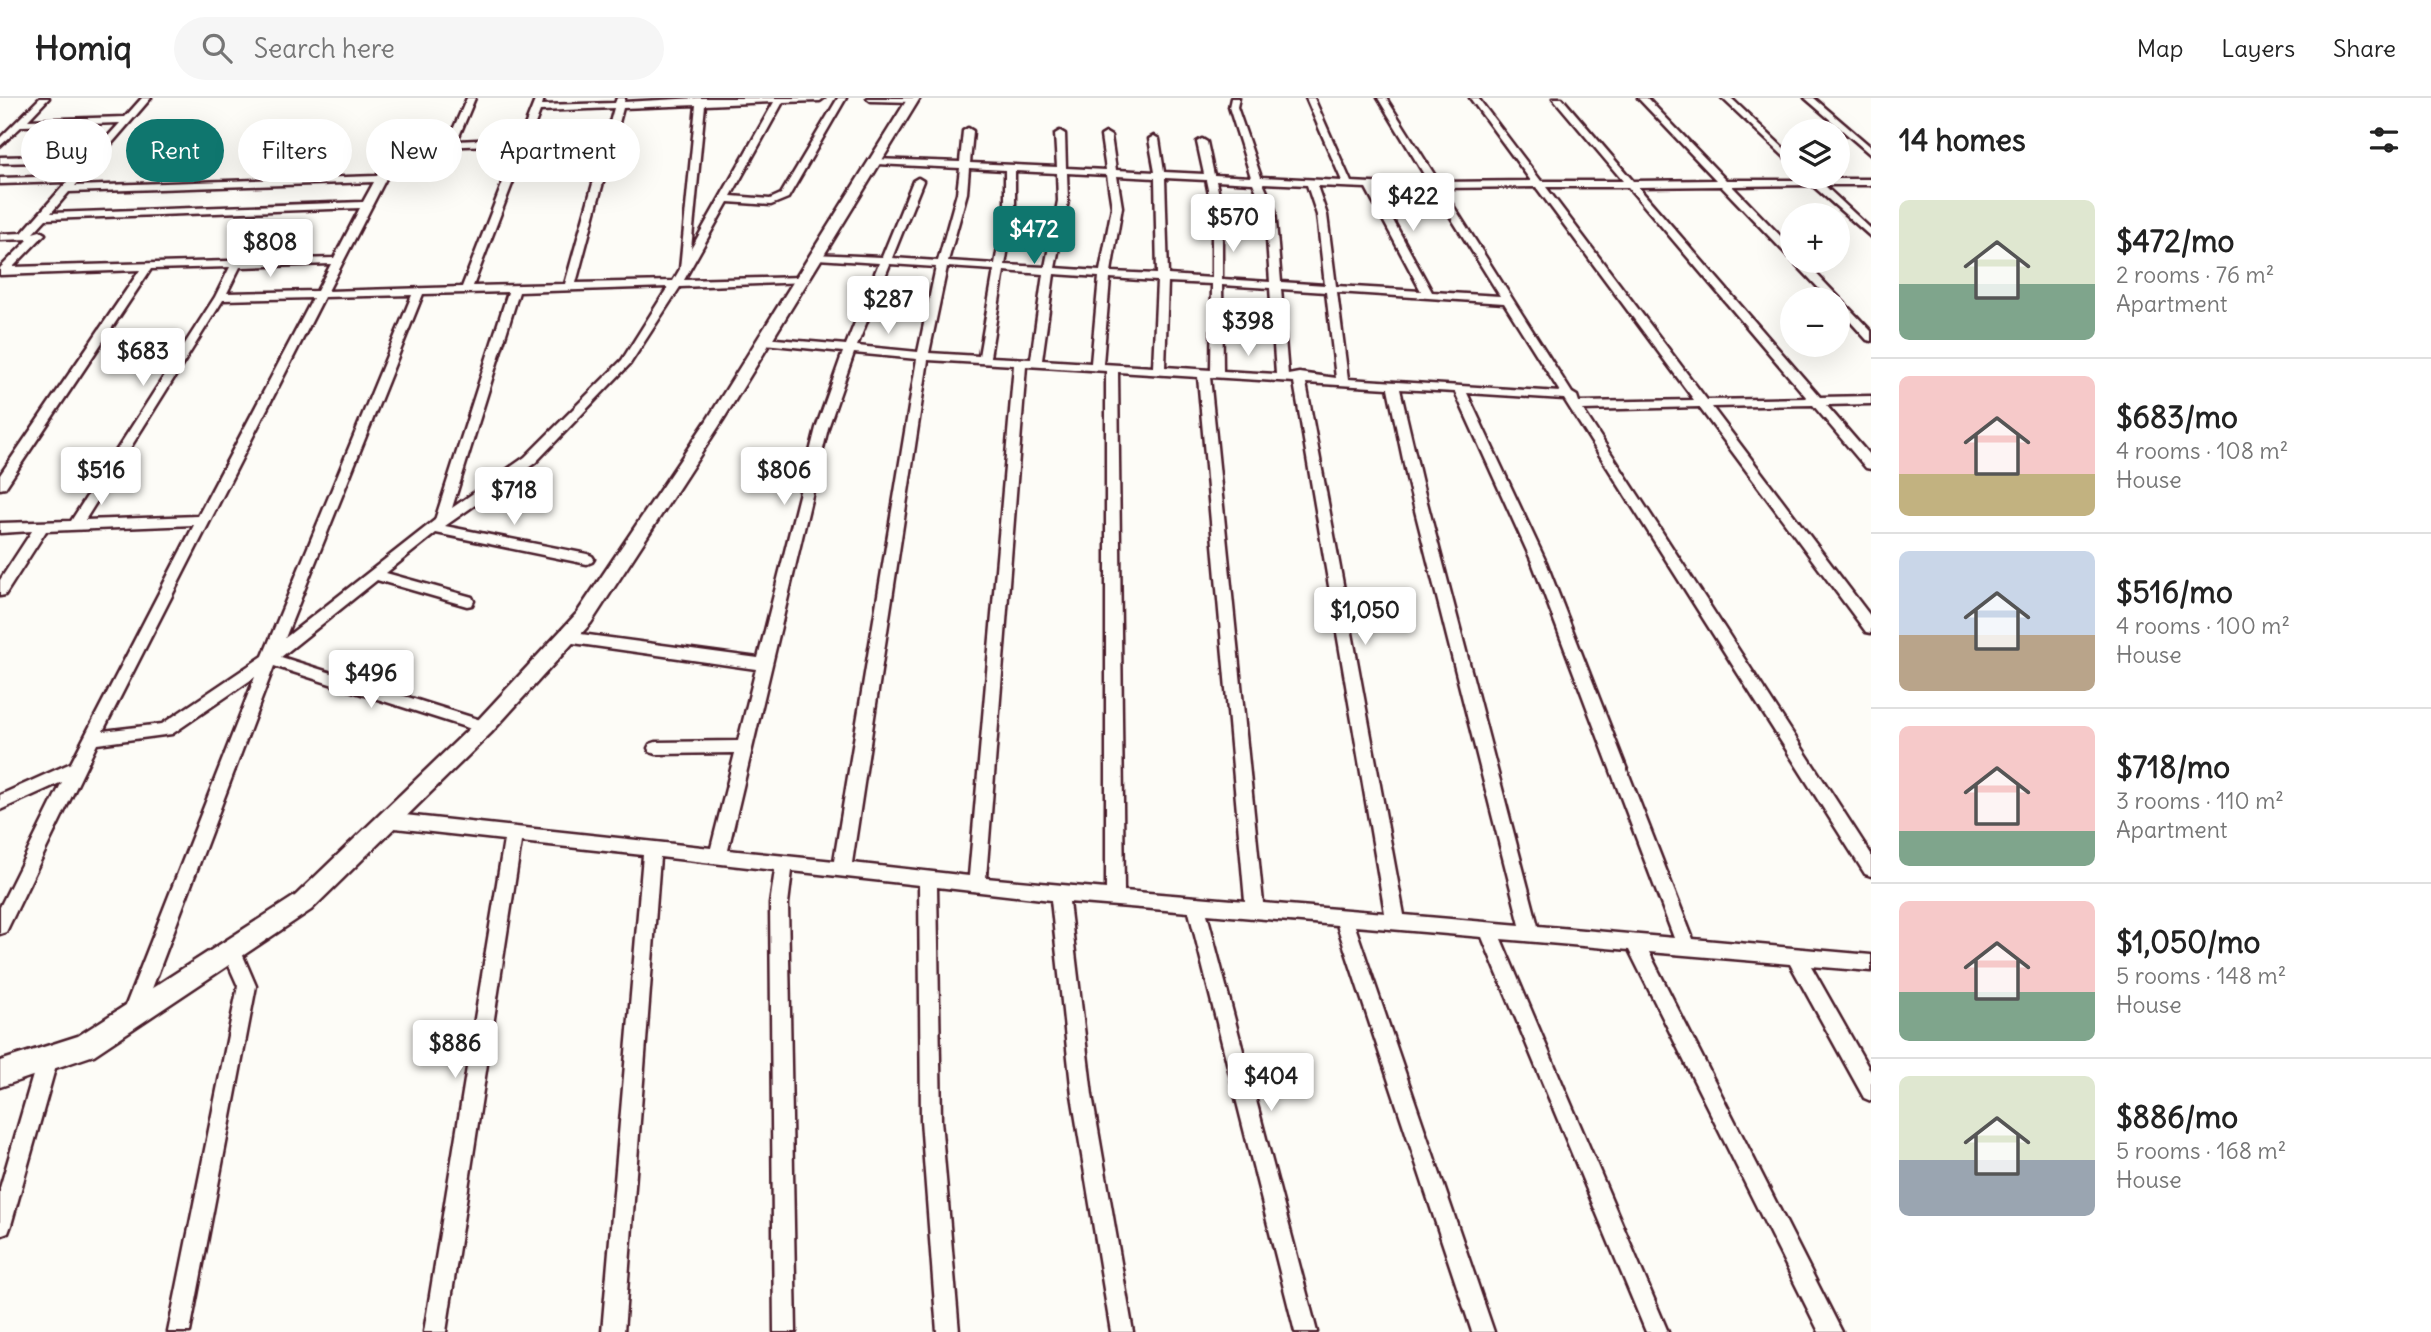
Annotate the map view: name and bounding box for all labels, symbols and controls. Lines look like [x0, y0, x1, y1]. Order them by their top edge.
search box [174, 17, 664, 80]
text: Homiq [35, 27, 132, 69]
icon: search [198, 29, 236, 67]
text: Search here [254, 32, 395, 65]
text: Map [2137, 33, 2183, 63]
text: Layers [2221, 33, 2295, 63]
text: Share [2333, 33, 2396, 63]
chip: Buy [21, 119, 112, 182]
chip: Rent [126, 119, 224, 182]
chip: Filters [238, 119, 352, 182]
chip: New [366, 119, 462, 182]
chip: Apartment [476, 119, 640, 182]
map controls [1780, 119, 1850, 357]
button: layers [1780, 119, 1850, 189]
text: 14 homes [1899, 121, 2026, 159]
icon: filters [2365, 121, 2403, 159]
pin: $422 [1372, 174, 1454, 233]
text: $422 [1387, 181, 1439, 210]
pin: $570 [1192, 194, 1274, 254]
text: $570 [1207, 202, 1259, 231]
button: + [1780, 203, 1850, 273]
pin: $472 [993, 206, 1075, 266]
text: $472 [1009, 214, 1059, 243]
pin: $808 [229, 220, 311, 279]
text: $472/mo [2116, 222, 2234, 260]
text: $808 [243, 227, 297, 256]
icon: home [1955, 228, 2039, 312]
text: 2 rooms · 76 m² [2116, 260, 2274, 289]
pin: $287 [847, 276, 929, 336]
text: $287 [863, 284, 913, 313]
button: − [1780, 287, 1850, 357]
text: Apartment [2116, 289, 2228, 318]
pin: $398 [1207, 299, 1289, 358]
text: $398 [1222, 306, 1274, 335]
pin: $683 [102, 328, 184, 388]
text: $683 [117, 336, 169, 365]
text: $683/mo [2116, 398, 2238, 436]
icon: home [1955, 404, 2039, 488]
text: 4 rooms · 108 m² [2116, 436, 2288, 465]
pin: $516 [60, 448, 142, 507]
pin: $806 [743, 448, 825, 507]
text: $516 [77, 455, 125, 484]
text: $806 [757, 455, 811, 484]
text: House [2116, 465, 2182, 494]
pin: $718 [473, 468, 555, 527]
text: $718 [491, 475, 537, 504]
text: $516/mo [2116, 573, 2233, 611]
icon: home [1955, 579, 2039, 663]
pin: $1,050 [1308, 588, 1422, 647]
text: $1,050 [1330, 595, 1400, 624]
text: 4 rooms · 100 m² [2116, 611, 2290, 640]
text: House [2116, 640, 2182, 669]
pin: $496 [330, 650, 412, 710]
text: $496 [345, 658, 397, 687]
text: $718/mo [2116, 748, 2230, 786]
icon: home [1955, 754, 2039, 838]
text: 3 rooms · 110 m² [2116, 786, 2284, 815]
text: Apartment [2116, 815, 2228, 844]
text: $1,050/mo [2116, 923, 2260, 961]
icon: home [1955, 929, 2039, 1013]
text: 5 rooms · 148 m² [2116, 961, 2286, 990]
text: House [2116, 990, 2182, 1019]
pin: $886 [414, 1020, 496, 1080]
text: $886 [429, 1028, 481, 1057]
pin: $404 [1230, 1054, 1312, 1113]
text: $404 [1244, 1061, 1298, 1090]
text: $886/mo [2116, 1098, 2238, 1136]
icon: home [1955, 1104, 2039, 1188]
text: 5 rooms · 168 m² [2116, 1136, 2286, 1165]
text: House [2116, 1165, 2182, 1194]

